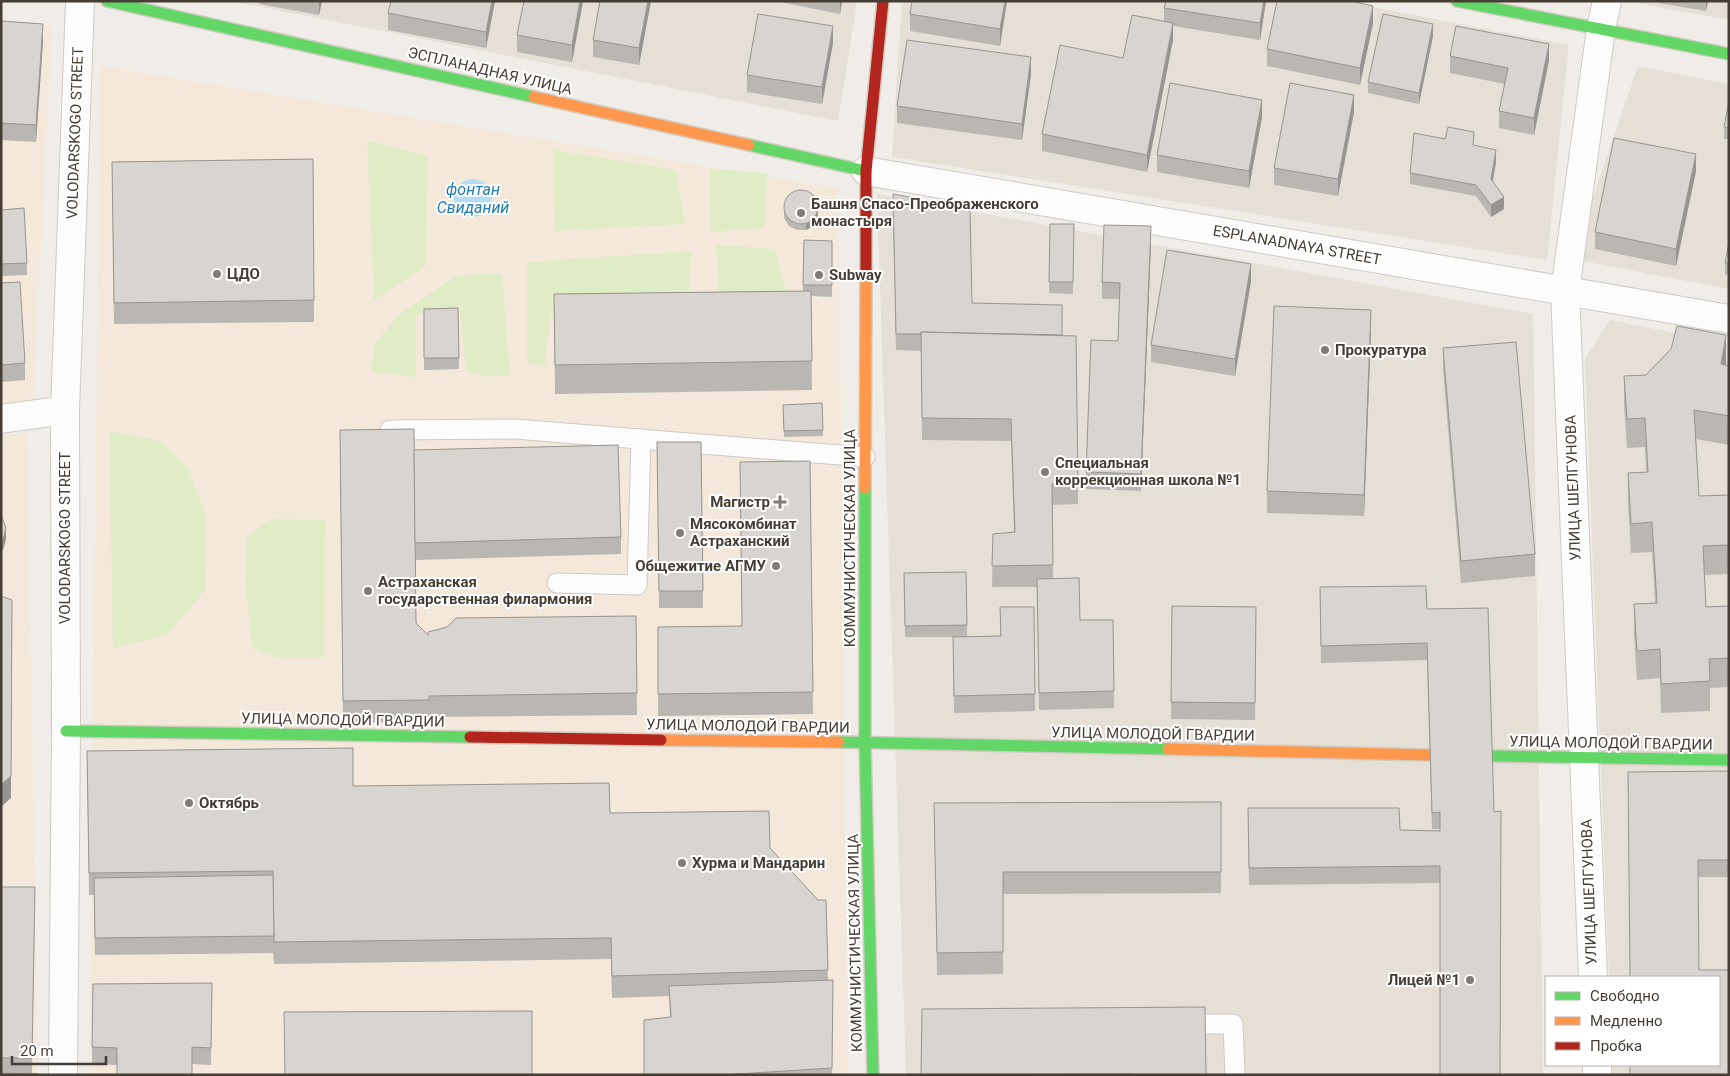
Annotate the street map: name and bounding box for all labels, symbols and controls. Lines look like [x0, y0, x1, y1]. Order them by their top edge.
street label: ЭСПЛАНАДНАЯ УЛИЦА [406, 43, 574, 99]
street label: VOLODARSKOGO STREET [63, 47, 87, 219]
water label: фонтан Свиданий [437, 180, 509, 217]
place label: Башня Спасо-Преображенского монастыря [811, 195, 1039, 230]
marker: Башня Спасо-Преображенского монастыря [795, 207, 807, 219]
street label: ESPLANADNAYA STREET [1212, 221, 1382, 269]
place label: ЦДО [227, 265, 260, 283]
place label: Subway [829, 266, 882, 284]
marker: ЦДО [211, 268, 223, 280]
marker: Subway [813, 269, 825, 281]
place label: Прокуратура [1335, 341, 1427, 359]
marker: Прокуратура [1319, 344, 1331, 356]
street label: УЛИЦА ШЕЛГУНОВА [1561, 414, 1585, 561]
street label: КОММУНИСТИЧЕСКАЯ УЛИЦА [841, 429, 859, 647]
street label: VOLODARSKOGO STREET [56, 452, 74, 624]
place label: Специальная коррекционная школа №1 [1055, 454, 1241, 489]
marker: Специальная коррекционная школа №1 [1039, 466, 1051, 478]
place label: Магистр [710, 493, 770, 511]
marker: Магистр [774, 496, 786, 508]
place label: Мясокомбинат Астраханский [690, 515, 797, 550]
marker: Мясокомбинат Астраханский [674, 527, 686, 539]
place label: Общежитие АГМУ [635, 557, 767, 575]
marker: Общежитие АГМУ [770, 560, 782, 572]
place label: Астраханская государственная филармония [378, 573, 592, 608]
marker: Астраханская государственная филармония [362, 585, 374, 597]
street label: УЛИЦА МОЛОДОЙ ГВАРДИИ [241, 709, 445, 731]
street label: УЛИЦА МОЛОДОЙ ГВАРДИИ [646, 715, 850, 737]
street label: УЛИЦА МОЛОДОЙ ГВАРДИИ [1051, 723, 1255, 745]
street label: УЛИЦА МОЛОДОЙ ГВАРДИИ [1509, 732, 1713, 754]
place label: Октябрь [199, 794, 259, 812]
marker: Октябрь [183, 797, 195, 809]
street label: УЛИЦА ШЕЛГУНОВА [1577, 818, 1601, 965]
street label: КОММУНИСТИЧЕСКАЯ УЛИЦА [844, 834, 866, 1052]
place label: Хурма и Мандарин [692, 854, 825, 872]
marker: Хурма и Мандарин [676, 857, 688, 869]
place label: Лицей №1 [1388, 971, 1460, 989]
marker: Лицей №1 [1464, 974, 1476, 986]
legend [1545, 976, 1720, 1066]
text: Свободно [1590, 987, 1659, 1005]
text: Медленно [1590, 1012, 1663, 1030]
scale bar [12, 1034, 106, 1066]
text: Пробка [1590, 1037, 1642, 1055]
text: 20 m [20, 1042, 54, 1060]

